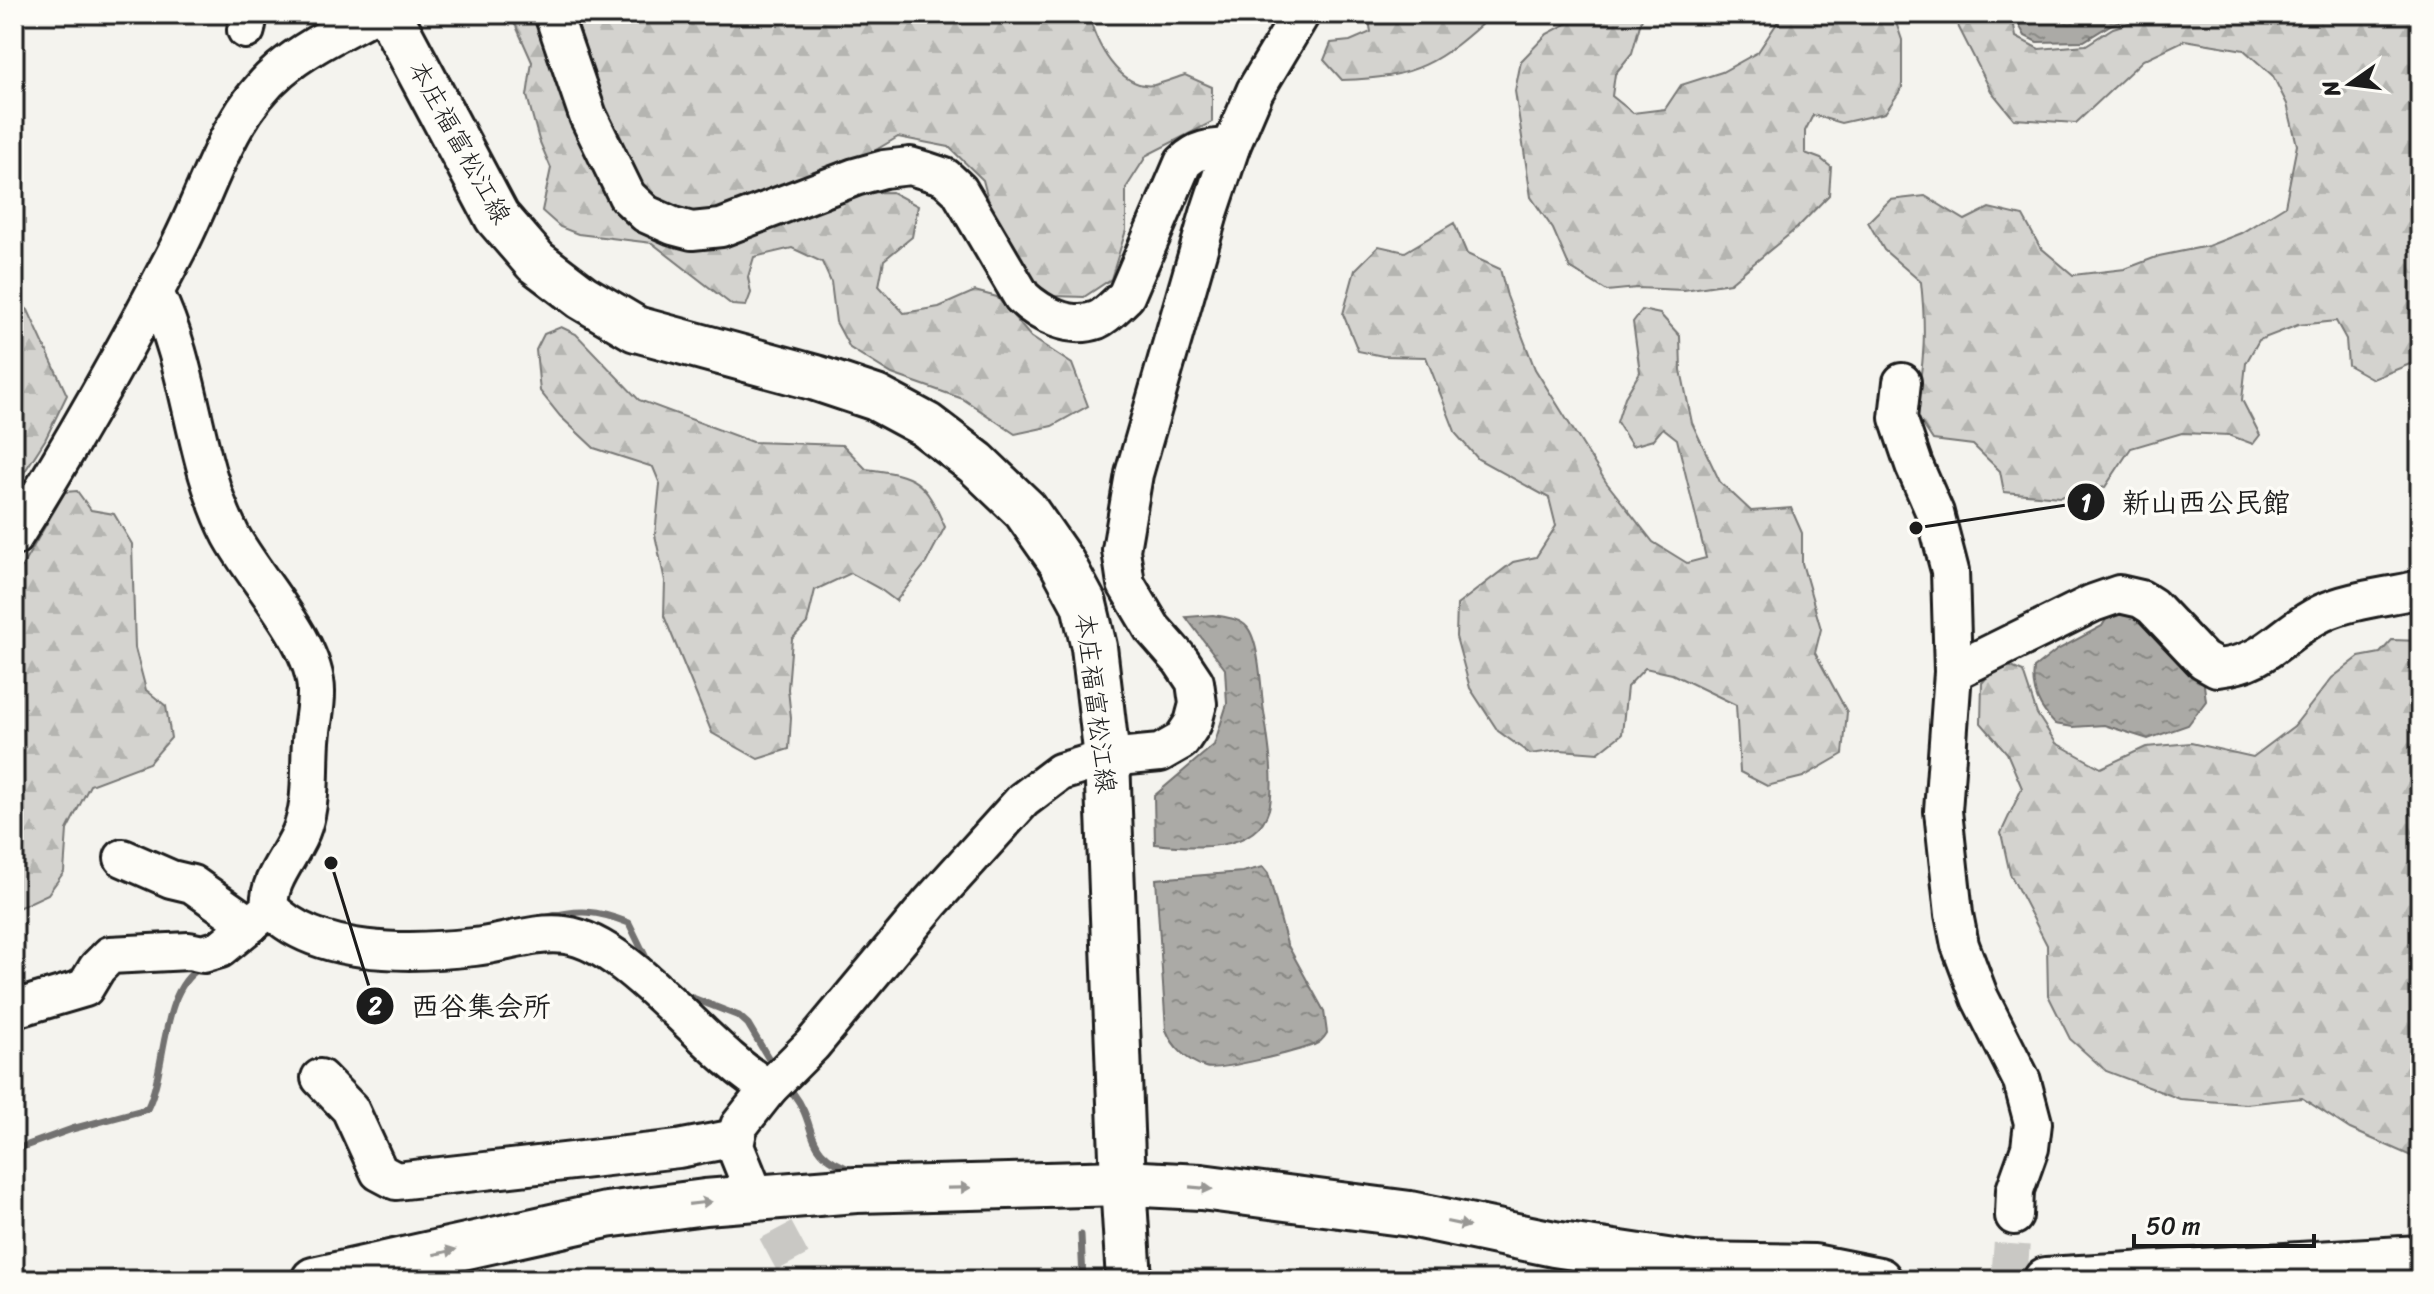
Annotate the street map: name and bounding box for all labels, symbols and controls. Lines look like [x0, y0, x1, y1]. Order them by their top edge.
north arrow [2310, 44, 2390, 124]
street label: 本庄福富松江線 [396, 51, 524, 233]
text: N [2310, 76, 2352, 102]
callout: 新山西公民館 [2066, 476, 2306, 528]
text: 新山西公民館 [2122, 478, 2290, 527]
text: 1 [2081, 482, 2091, 524]
street label: 本庄福富松江線 [1062, 610, 1130, 796]
callout: 西谷集会所 [355, 980, 567, 1032]
text: 西谷集会所 [411, 982, 551, 1031]
text: 2 [367, 985, 382, 1027]
one-way arrow [947, 1181, 972, 1194]
one-way arrow [1188, 1181, 1213, 1194]
one-way arrow [688, 1196, 713, 1209]
scale bar [2134, 1198, 2314, 1248]
text: 50 m [2146, 1205, 2201, 1247]
one-way arrow [1446, 1218, 1471, 1231]
one-way arrow [433, 1245, 458, 1258]

